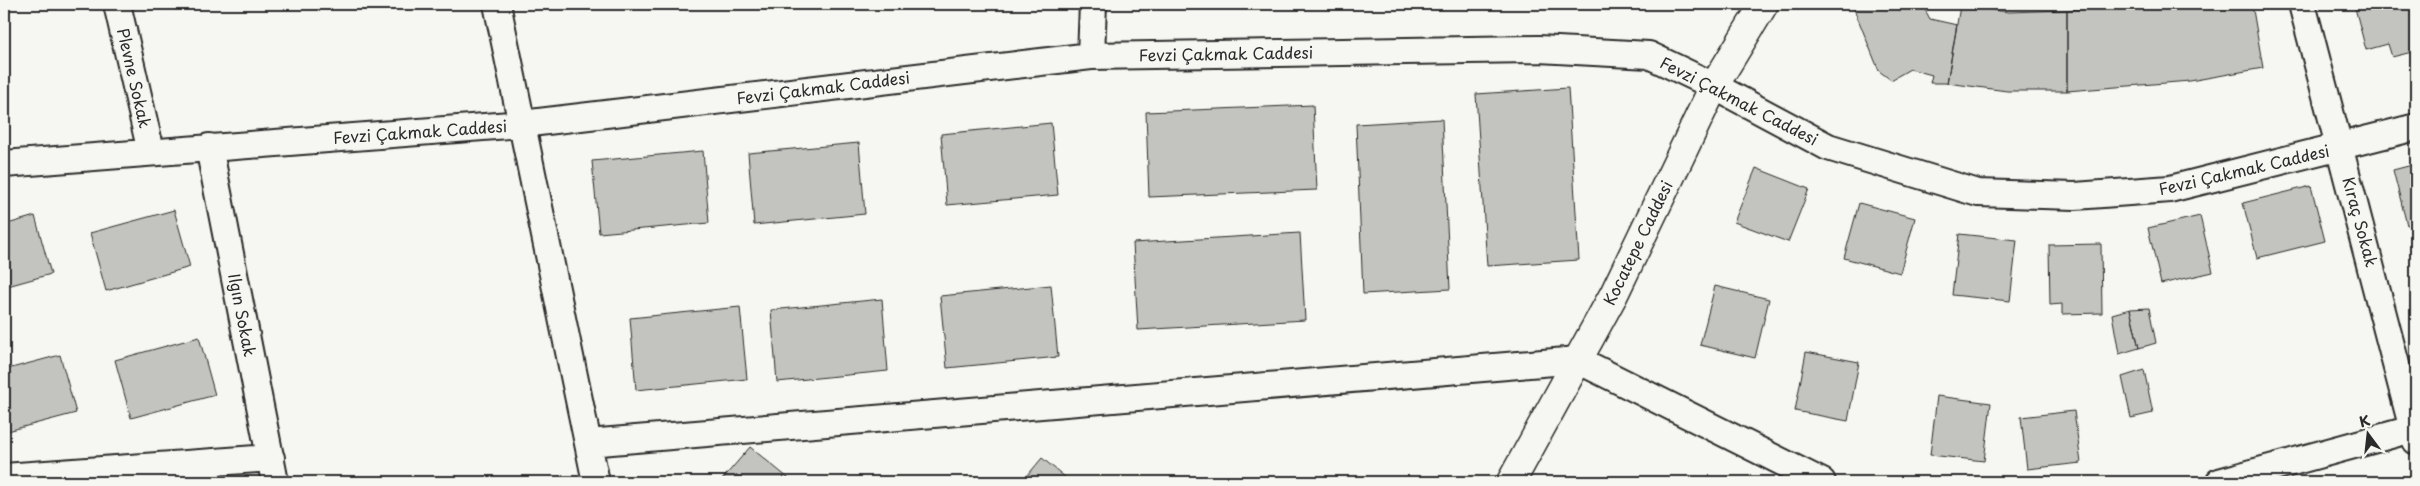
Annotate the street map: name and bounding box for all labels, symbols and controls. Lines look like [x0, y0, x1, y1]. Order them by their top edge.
street label: Plevne Sokak [112, 25, 158, 130]
street label: Fevzi Çakmak Caddesi [1139, 39, 1313, 67]
street label: Fevzi Çakmak Caddesi [1656, 50, 1823, 150]
street label: Fevzi Çakmak Caddesi [735, 64, 911, 110]
street label: Fevzi Çakmak Caddesi [332, 113, 508, 149]
street label: Fevzi Çakmak Caddesi [2156, 138, 2331, 200]
street label: Kıraç Sokak [2337, 174, 2385, 269]
street label: Kocatepe Caddesi [1597, 176, 1678, 309]
street label: Ilgın Sokak [223, 271, 263, 359]
north arrow [2342, 408, 2392, 458]
text: K [2357, 409, 2372, 432]

